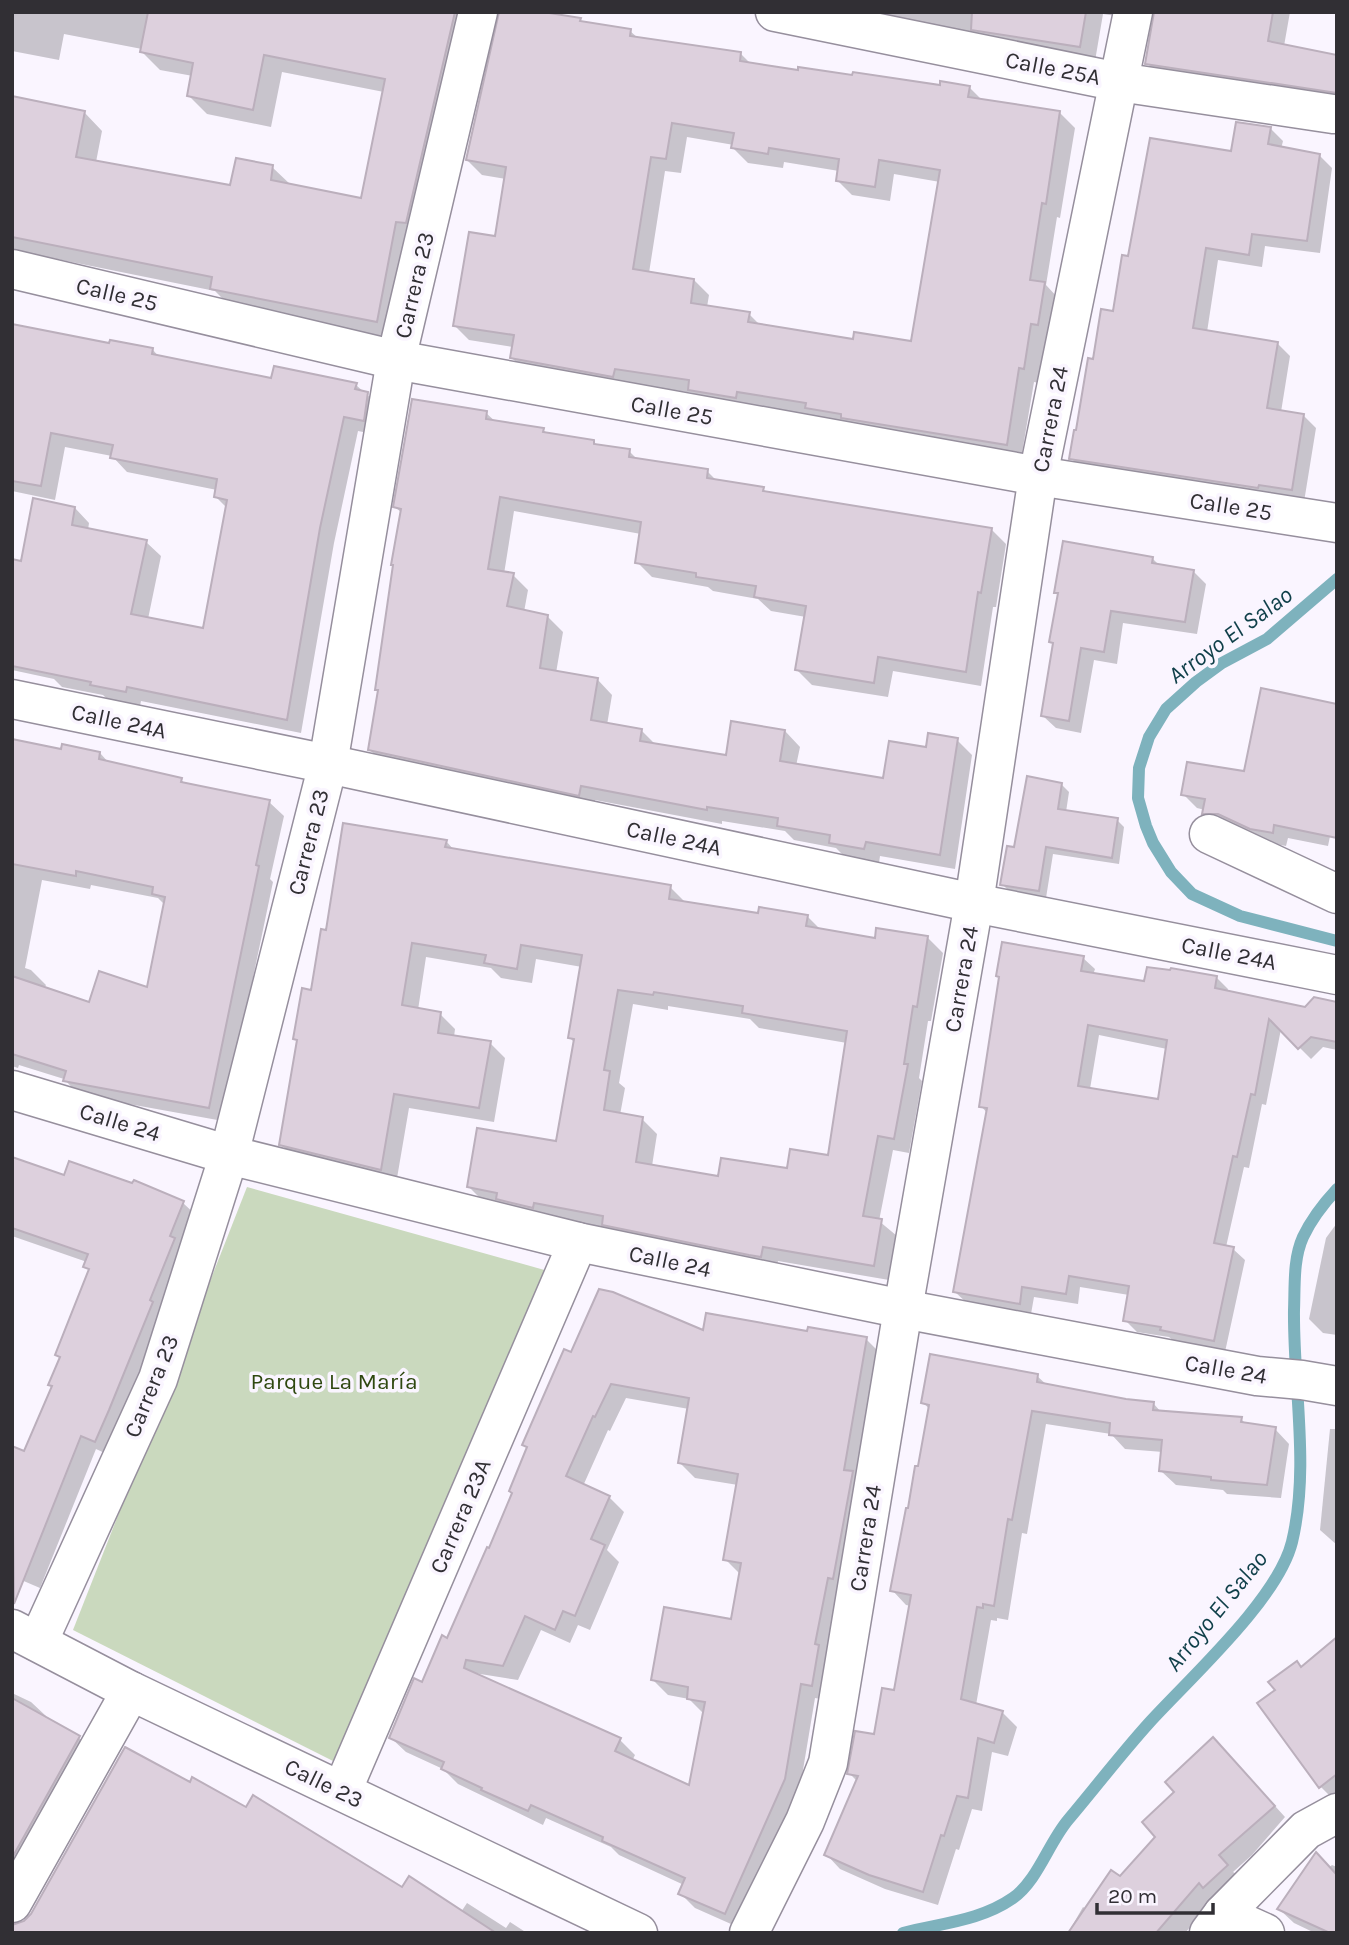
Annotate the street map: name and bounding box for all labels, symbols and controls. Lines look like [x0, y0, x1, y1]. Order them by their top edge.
street label: Calle 25A [1003, 46, 1103, 91]
street label: Carrera 23 [389, 229, 440, 341]
street label: Calle 25 [73, 272, 160, 317]
street label: Carrera 24 [1027, 363, 1074, 475]
street label: Calle 25 [629, 390, 715, 431]
street label: Calle 25 [1188, 487, 1274, 526]
water label: Arroyo El Salao [1163, 581, 1298, 689]
street label: Calle 24A [69, 698, 169, 745]
street label: Carrera 23 [282, 786, 335, 898]
street label: Calle 24A [624, 815, 724, 862]
street label: Carrera 24 [939, 924, 984, 1035]
street label: Calle 24A [1179, 931, 1279, 976]
street label: Calle 24 [76, 1097, 164, 1148]
street label: Calle 24 [626, 1240, 713, 1283]
street label: Carrera 23 [119, 1331, 184, 1442]
street label: Calle 24 [1183, 1349, 1269, 1390]
park label: Parque La María [250, 1368, 418, 1395]
street label: Carrera 23A [424, 1455, 497, 1578]
street label: Carrera 24 [844, 1483, 887, 1593]
water label: Arroyo El Salao [1159, 1545, 1273, 1677]
street label: Calle 23 [280, 1753, 367, 1814]
scale bar [1097, 1871, 1212, 1915]
text: 20 m [1108, 1884, 1157, 1908]

